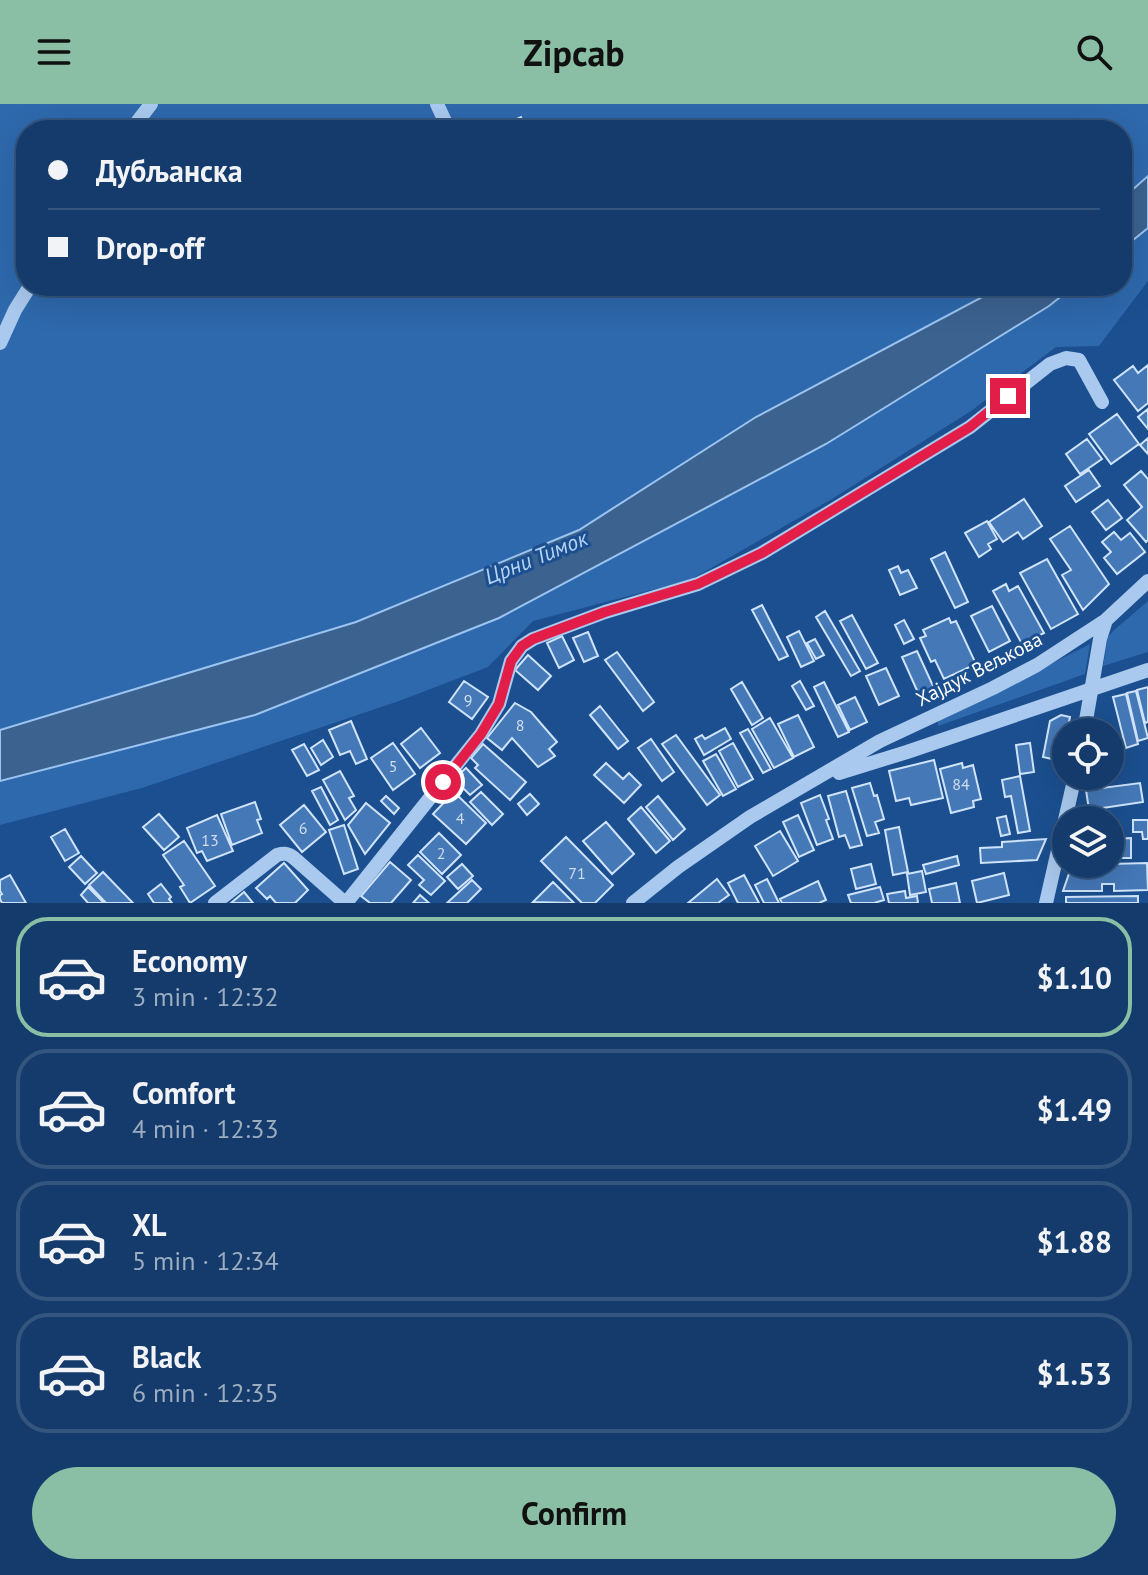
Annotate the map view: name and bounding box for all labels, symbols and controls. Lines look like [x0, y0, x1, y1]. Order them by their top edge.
text: Zipcab [523, 29, 625, 76]
icon: menu [32, 30, 76, 74]
icon: search [1072, 30, 1116, 74]
text: Дубљанска [96, 151, 243, 190]
text: Drop-off [96, 228, 204, 267]
route end [990, 378, 1026, 414]
water label: Црни Тимок [480, 523, 592, 590]
street label: Хајдук Вељкова [911, 626, 1047, 712]
house number: 9 [464, 690, 472, 710]
house number: 8 [516, 715, 524, 735]
map controls [1052, 718, 1124, 878]
button: locate [1052, 718, 1124, 790]
house number: 5 [389, 756, 397, 776]
route start [425, 764, 461, 800]
house number: 84 [952, 774, 970, 794]
button: layers [1052, 806, 1124, 878]
house number: 4 [456, 808, 465, 828]
house number: 6 [299, 818, 307, 838]
house number: 13 [201, 830, 219, 850]
house number: 2 [437, 843, 445, 863]
house number: 71 [568, 863, 586, 883]
icon: car [36, 941, 108, 1013]
text: Economy [132, 941, 247, 980]
text: $1.10 [1037, 958, 1112, 997]
text: 3 min · 12:32 [132, 980, 279, 1013]
icon: car [36, 1073, 108, 1145]
text: Comfort [132, 1073, 235, 1112]
text: $1.49 [1037, 1090, 1112, 1129]
text: 4 min · 12:33 [132, 1112, 279, 1145]
icon: car [36, 1205, 108, 1277]
text: XL [132, 1205, 166, 1244]
text: $1.88 [1037, 1222, 1112, 1261]
text: 5 min · 12:34 [132, 1244, 279, 1277]
icon: car [36, 1337, 108, 1409]
text: Black [132, 1337, 201, 1376]
text: $1.53 [1037, 1354, 1112, 1393]
text: 6 min · 12:35 [132, 1376, 279, 1409]
button: Confirm [32, 1467, 1116, 1559]

